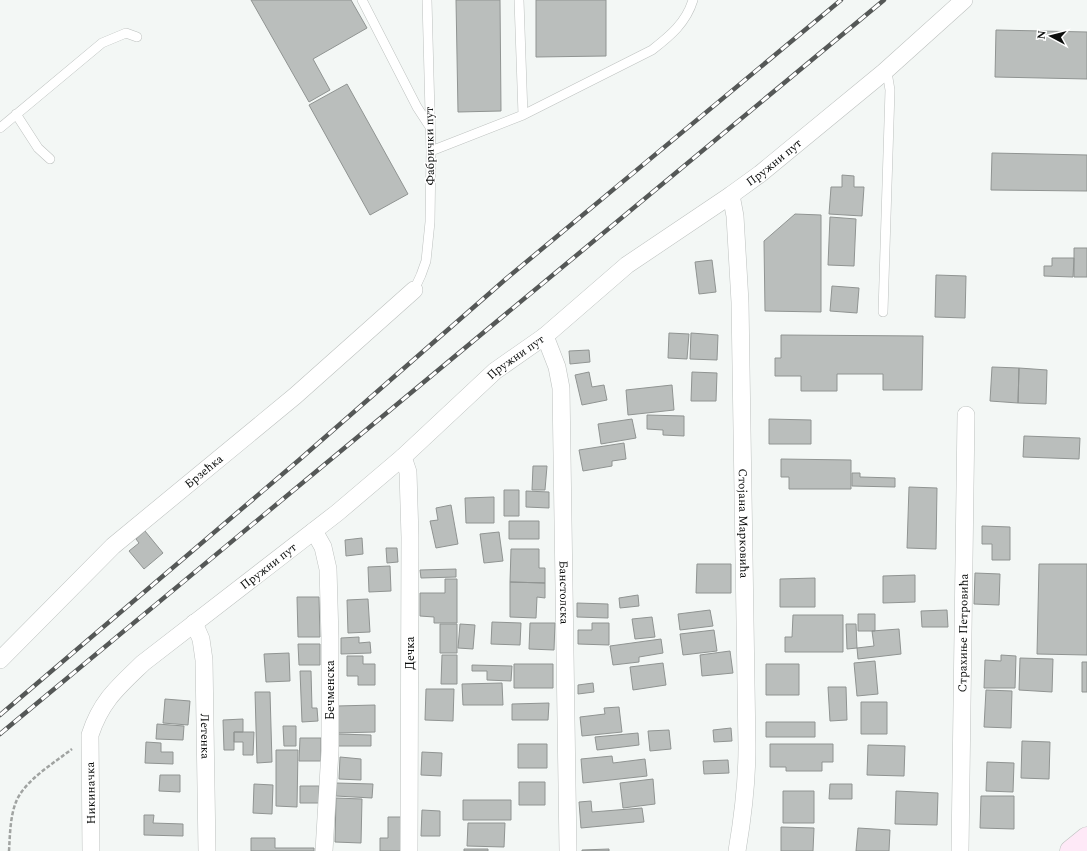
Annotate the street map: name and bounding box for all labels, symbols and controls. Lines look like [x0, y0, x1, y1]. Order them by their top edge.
north arrow [1031, 16, 1071, 56]
text: N [1033, 29, 1051, 40]
street label: Фабрички пут [420, 106, 440, 185]
street label: Пружни пут [742, 134, 806, 191]
street label: Пружни пут [482, 330, 548, 384]
street label: Брзећка [180, 449, 227, 493]
street label: Стојана Марковића [733, 468, 754, 579]
street label: Пружни пут [236, 538, 301, 594]
street label: Банстолска [554, 560, 574, 625]
street label: Страхиње Петровића [953, 573, 973, 693]
street label: Дечка [401, 636, 420, 670]
street label: Бечменска [321, 660, 340, 720]
street label: Летенка [195, 713, 215, 759]
street label: Никиначка [81, 761, 101, 825]

